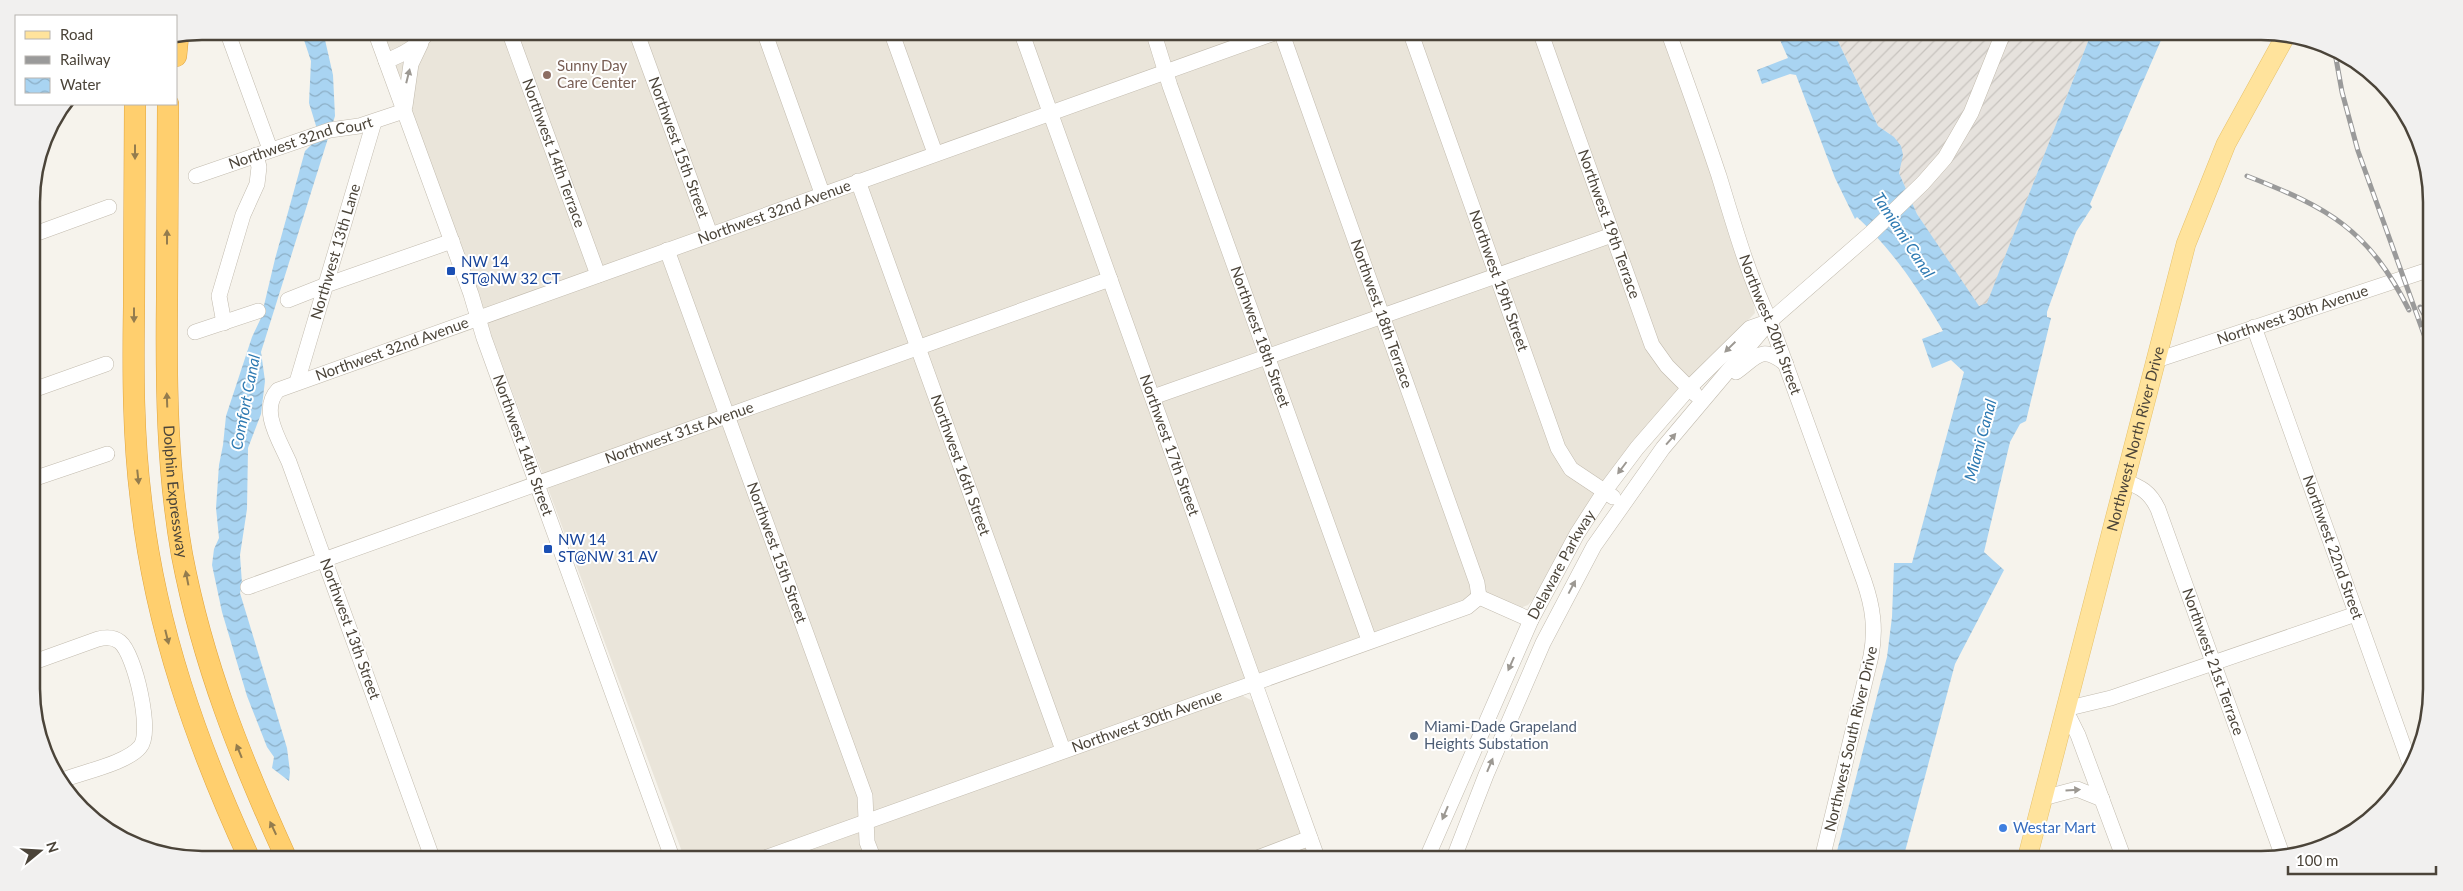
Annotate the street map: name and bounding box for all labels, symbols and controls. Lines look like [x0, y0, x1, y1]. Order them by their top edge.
legend [15, 15, 178, 105]
text: Road [60, 25, 93, 43]
text: Railway [60, 50, 111, 68]
place label: Sunny Day Care Center [557, 56, 637, 91]
one-way arrow [404, 69, 412, 84]
marker: Sunny Day Care Center [541, 69, 553, 81]
street label: Northwest 15th Street [645, 74, 714, 221]
text: Water [60, 75, 101, 93]
street label: Northwest 14th Terrace [519, 76, 590, 230]
street label: Northwest 32nd Court [226, 112, 375, 172]
one-way arrow [131, 145, 139, 161]
street label: Northwest 19th Terrace [1575, 147, 1645, 301]
street label: Northwest 32nd Avenue [695, 176, 853, 247]
street label: Northwest 13th Lane [306, 181, 363, 321]
water label: Tamiami Canal [1870, 188, 1939, 281]
street label: Northwest 19th Street [1466, 207, 1533, 354]
one-way arrow [163, 229, 171, 245]
street label: Northwest 18th Terrace [1348, 236, 1417, 390]
place label: NW 14 ST@NW 32 CT [461, 252, 561, 287]
street label: Northwest 20th Street [1736, 252, 1806, 398]
street label: Northwest 18th Street [1227, 263, 1295, 410]
marker: NW 14 ST@NW 32 CT [445, 265, 457, 277]
street label: Northwest 30th Avenue [2214, 280, 2370, 348]
one-way arrow [130, 307, 138, 323]
street label: Northwest 32nd Avenue [313, 312, 471, 384]
one-way arrow [1725, 341, 1737, 353]
street label: Northwest North River Drive [2102, 344, 2167, 533]
water label: Comfort Canal [226, 352, 263, 451]
street label: Northwest 14th Street [490, 372, 558, 519]
street label: Northwest 17th Street [1137, 372, 1204, 519]
one-way arrow [163, 392, 171, 408]
street label: Northwest 16th Street [928, 392, 995, 538]
street label: Northwest 31st Avenue [602, 397, 756, 467]
water label: Miami Canal [1959, 397, 2000, 483]
street label: Dolphin Expressway [160, 425, 192, 559]
one-way arrow [1666, 432, 1677, 445]
one-way arrow [1617, 461, 1627, 475]
one-way arrow [134, 470, 142, 486]
street label: Northwest 22nd Street [2300, 473, 2368, 622]
street label: Northwest 15th Street [744, 479, 812, 626]
street label: Delaware Parkway [1523, 506, 1598, 622]
place label: NW 14 ST@NW 31 AV [558, 530, 659, 565]
marker: NW 14 ST@NW 31 AV [542, 543, 554, 555]
street label: Northwest 13th Street [317, 556, 385, 702]
one-way arrow [183, 571, 191, 586]
one-way arrow [1568, 580, 1577, 593]
street label: Northwest 21st Terrace [2179, 585, 2249, 738]
one-way arrow [163, 630, 171, 645]
street label: Northwest South River Drive [1820, 644, 1880, 833]
one-way arrow [1506, 657, 1514, 671]
street label: Northwest 30th Avenue [1069, 685, 1224, 756]
place label: Miami-Dade Grapeland Heights Substation [1424, 717, 1577, 752]
marker: Miami-Dade Grapeland Heights Substation [1408, 730, 1420, 742]
one-way arrow [234, 744, 242, 758]
one-way arrow [1486, 758, 1494, 772]
one-way arrow [2066, 786, 2082, 794]
one-way arrow [1441, 806, 1449, 820]
place label: Westar Mart [2013, 818, 2097, 836]
one-way arrow [268, 821, 276, 835]
marker: Westar Mart [1997, 822, 2009, 834]
north arrow [15, 826, 65, 876]
text: N [43, 839, 63, 855]
scale bar [2288, 844, 2436, 876]
text: 100 m [2296, 851, 2338, 869]

